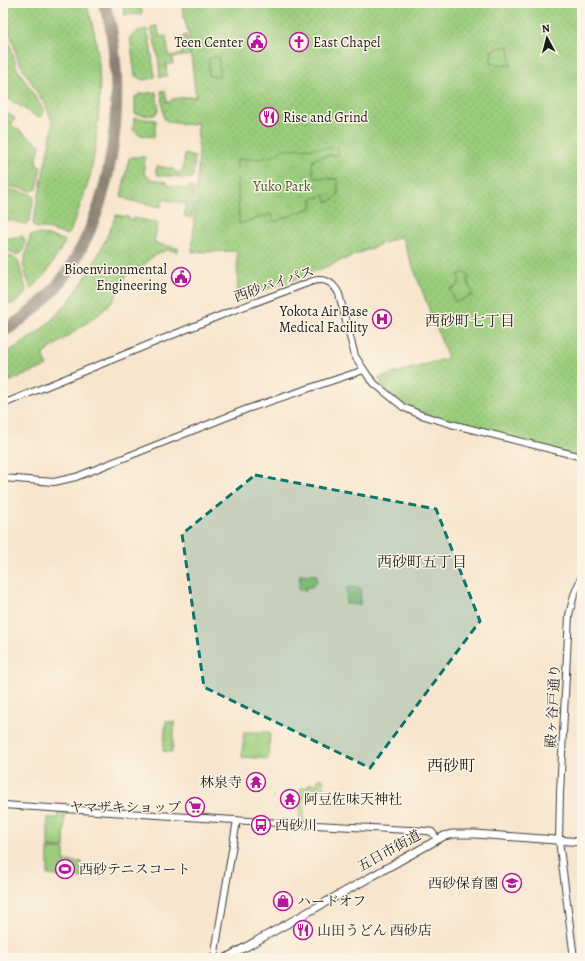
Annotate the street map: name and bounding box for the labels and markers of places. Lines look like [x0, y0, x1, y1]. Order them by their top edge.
public building icon: Teen Center [246, 31, 268, 53]
church icon: East Chapel [288, 31, 310, 53]
place label: Teen Center [175, 33, 244, 52]
place label: East Chapel [313, 33, 381, 52]
restaurant icon: Rise and Grind [258, 106, 280, 128]
place label: Rise and Grind [283, 108, 369, 127]
place label: Bioenvironmental Engineering [64, 260, 168, 295]
public building icon: Bioenvironmental Engineering [170, 266, 192, 288]
place label: Yokota Air Base Medical Facility [279, 302, 369, 337]
hospital icon: Yokota Air Base Medical Facility [371, 308, 393, 330]
temple icon: 林泉寺 [245, 771, 267, 793]
place label: 林泉寺 [200, 773, 242, 792]
temple icon: 阿豆佐味天神社 [279, 788, 301, 810]
place label: 阿豆佐味天神社 [304, 790, 402, 809]
supermarket icon: ヤマザキショップ [184, 796, 206, 818]
place label: ヤマザキショップ [69, 798, 181, 817]
bus stop icon: 西砂川 [250, 814, 272, 836]
place label: 西砂川 [275, 816, 317, 835]
sports icon: 西砂テニスコート [54, 858, 76, 880]
place label: 西砂テニスコート [79, 860, 190, 879]
school or university icon: 西砂保育園 [501, 872, 523, 894]
place label: 西砂保育園 [428, 874, 498, 893]
shop icon: ハードオフ [272, 890, 294, 912]
place label: ハードオフ [297, 892, 366, 911]
restaurant icon: 山田うどん 西砂店 [292, 919, 314, 941]
place label: 山田うどん 西砂店 [317, 921, 432, 940]

